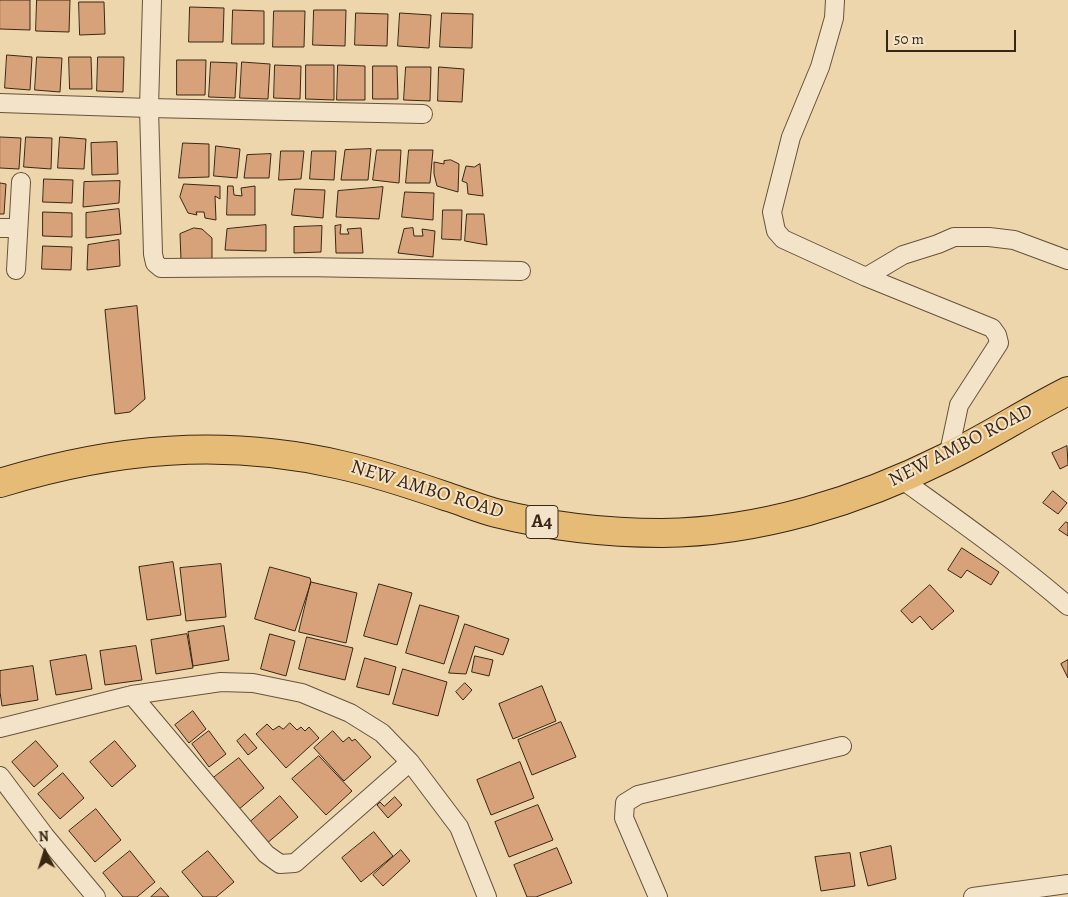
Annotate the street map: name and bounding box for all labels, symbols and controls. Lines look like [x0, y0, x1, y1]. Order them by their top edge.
scale bar [888, 20, 1018, 52]
text: 50 m [894, 29, 924, 49]
street label: NEW AMBO ROAD [885, 399, 1037, 493]
street label: NEW AMBO ROAD [348, 455, 506, 525]
road number: A4 [526, 506, 558, 538]
north arrow [20, 827, 70, 877]
text: N [38, 827, 50, 846]

